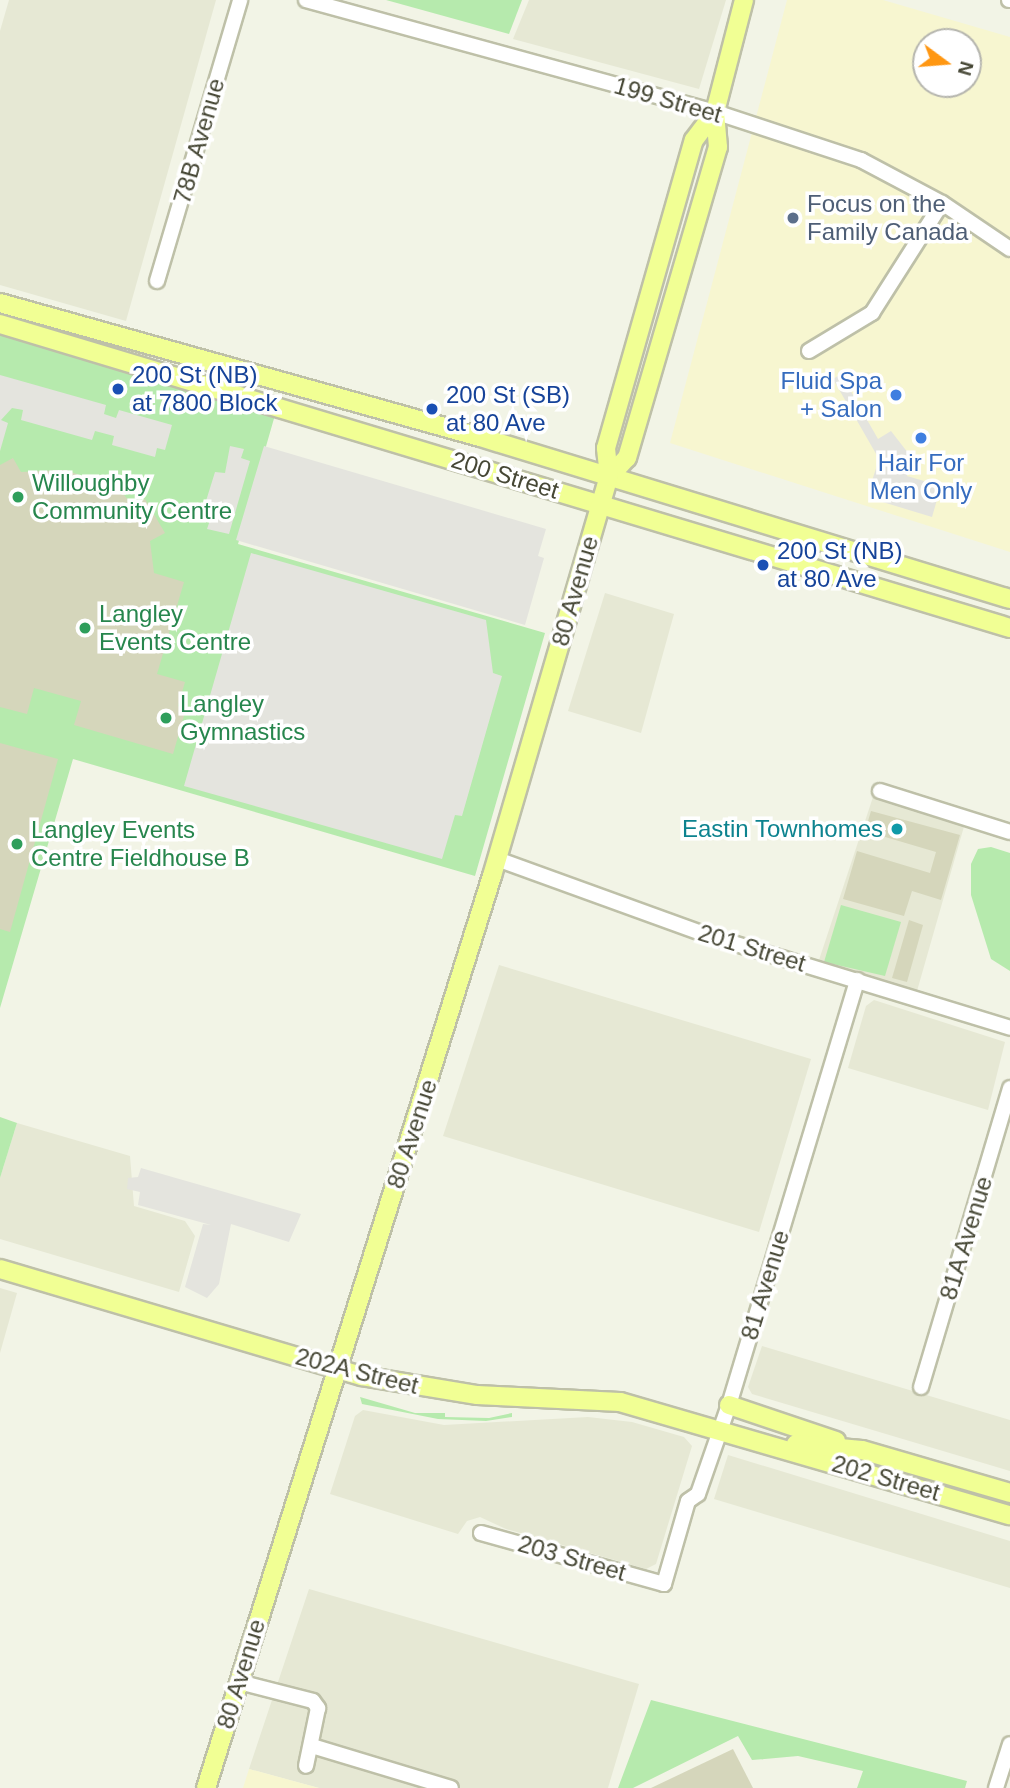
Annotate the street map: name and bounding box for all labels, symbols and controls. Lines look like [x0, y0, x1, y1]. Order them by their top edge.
north arrow [912, 28, 982, 98]
text: N [954, 59, 978, 78]
street label: 199 Street [611, 71, 725, 129]
street label: 78B Avenue [167, 74, 231, 208]
place label: Focus on the Family Canada [807, 190, 968, 246]
marker: Focus on the Family Canada [785, 210, 801, 226]
place label: 200 St (NB) at 7800 Block [132, 361, 277, 417]
place label: Fluid Spa + Salon [781, 367, 882, 423]
marker: 200 St (NB) at 7800 Block [110, 381, 126, 397]
place label: 200 St (SB) at 80 Ave [446, 381, 570, 437]
marker: Fluid Spa + Salon [888, 387, 904, 403]
marker: 200 St (SB) at 80 Ave [424, 401, 440, 417]
marker: Hair For Men Only [913, 430, 929, 446]
street label: 200 Street [448, 445, 562, 505]
place label: Hair For Men Only [870, 449, 972, 505]
place label: Willoughby Community Centre [32, 469, 232, 525]
marker: Willoughby Community Centre [10, 489, 26, 505]
street label: 80 Avenue [545, 532, 605, 650]
place label: 200 St (NB) at 80 Ave [777, 537, 902, 593]
marker: 200 St (NB) at 80 Ave [755, 557, 771, 573]
place label: Langley Events Centre [99, 600, 251, 656]
marker: Langley Events Centre [77, 620, 93, 636]
place label: Langley Gymnastics [180, 690, 305, 746]
marker: Langley Gymnastics [158, 710, 174, 726]
place label: Eastin Townhomes [682, 815, 883, 843]
place label: Langley Events Centre Fieldhouse B [31, 816, 250, 872]
marker: Eastin Townhomes [889, 821, 905, 837]
marker: Langley Events Centre Fieldhouse B [9, 836, 25, 852]
street label: 201 Street [695, 918, 809, 978]
street label: 80 Avenue [381, 1075, 443, 1193]
street label: 81A Avenue [933, 1171, 999, 1305]
street label: 81 Avenue [735, 1226, 795, 1344]
street label: 202A Street [292, 1342, 422, 1400]
street label: 202 Street [829, 1449, 943, 1507]
street label: 203 Street [515, 1529, 629, 1587]
street label: 80 Avenue [211, 1615, 271, 1733]

